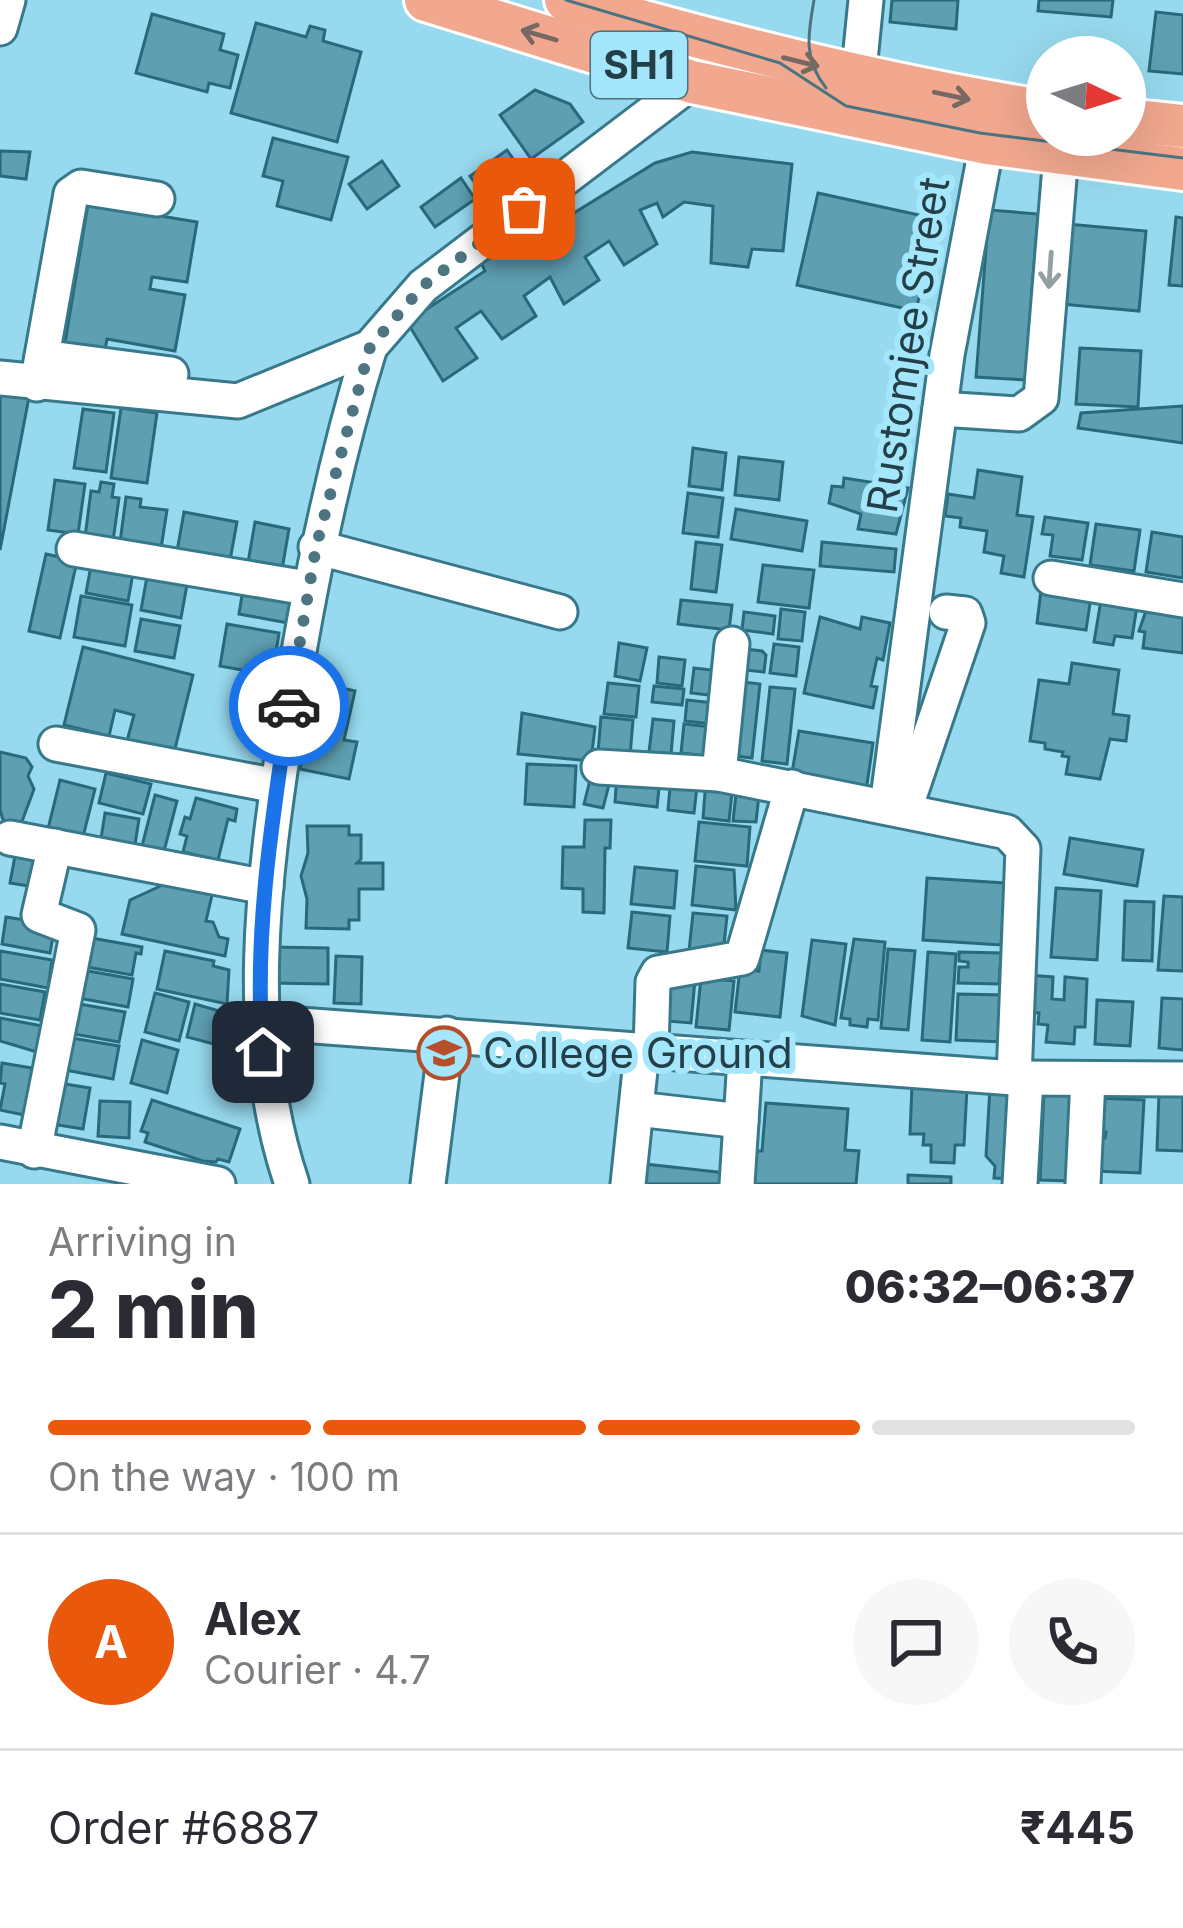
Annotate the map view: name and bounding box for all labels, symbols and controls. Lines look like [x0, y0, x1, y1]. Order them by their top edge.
one-way arrow [521, 23, 559, 45]
road number: SH1 [591, 32, 687, 98]
north arrow [1026, 36, 1146, 156]
map controls [1026, 36, 1146, 156]
one-way arrow [781, 52, 819, 74]
one-way arrow [932, 86, 971, 108]
pin [473, 158, 575, 260]
street label: Rustomjee Street [856, 174, 959, 516]
icon: bag [491, 176, 557, 242]
one-way arrow [1038, 250, 1061, 289]
courier [229, 646, 349, 766]
icon: car [256, 673, 322, 739]
pin [212, 1001, 314, 1103]
icon: home [230, 1019, 296, 1085]
school or university icon: College Ground [416, 1025, 472, 1081]
place label: College Ground [483, 1027, 793, 1078]
text: Arriving in [48, 1218, 237, 1265]
text: 06:32–06:37 [845, 1259, 1135, 1314]
text: 2 min [48, 1262, 259, 1357]
text: On the way · 100 m [48, 1453, 400, 1500]
button: chat [853, 1579, 979, 1705]
button: phone [1009, 1579, 1135, 1705]
text: Alex [204, 1591, 302, 1646]
text: A [94, 1614, 128, 1669]
text: Courier · 4.7 [204, 1646, 431, 1693]
text: Order #6887 [48, 1800, 320, 1855]
text: ₹445 [1020, 1800, 1135, 1855]

